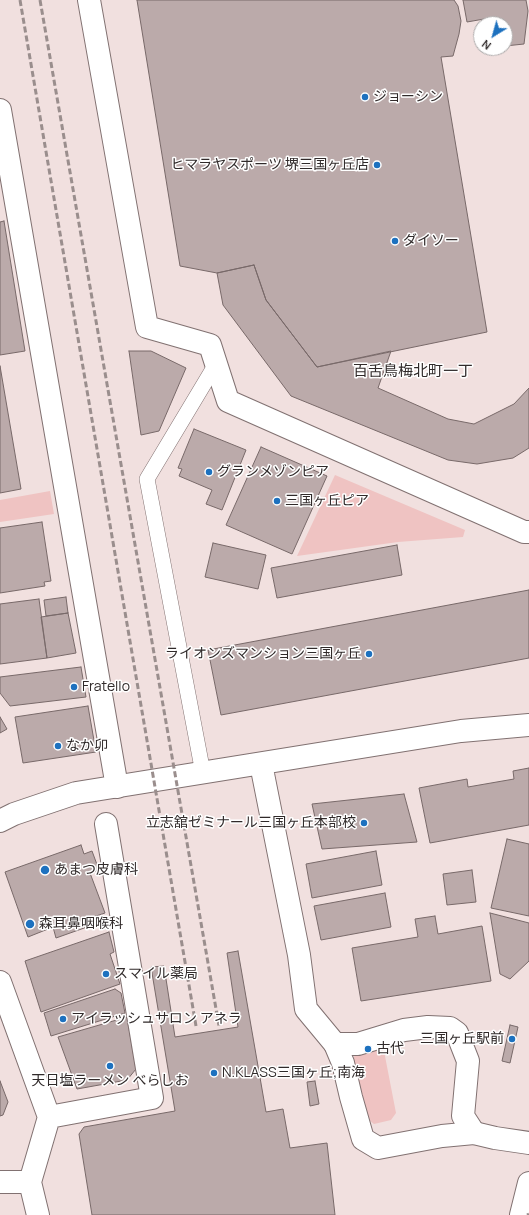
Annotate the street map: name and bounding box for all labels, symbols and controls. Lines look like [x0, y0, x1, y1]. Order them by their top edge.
north arrow [473, 16, 513, 56]
text: N [478, 37, 494, 54]
place label: ジョーシン [373, 89, 443, 105]
marker: ジョーシン [360, 92, 370, 102]
place label: ヒマラヤスポーツ 堺三国ヶ丘店 [170, 157, 369, 173]
marker: ヒマラヤスポーツ 堺三国ヶ丘店 [372, 160, 382, 170]
place label: ダイソー [403, 233, 459, 249]
marker: ダイソー [390, 236, 400, 246]
district label: 百舌鳥梅北町一丁 [353, 363, 473, 381]
place label: グランメゾンピア [217, 464, 329, 480]
marker: グランメゾンピア [204, 467, 214, 477]
place label: 三国ヶ丘ピア [285, 493, 369, 509]
marker: 三国ヶ丘ピア [272, 496, 282, 506]
place label: ライオンズマンション三国ヶ丘 [165, 646, 361, 662]
marker: ライオンズマンション三国ヶ丘 [364, 649, 374, 659]
place label: Fratello [82, 679, 130, 695]
marker: Fratello [69, 682, 79, 692]
place label: なか卯 [66, 738, 108, 754]
marker: なか卯 [53, 741, 63, 751]
place label: 立志舘ゼミナール三国ヶ丘本部校 [146, 815, 356, 831]
marker: 立志舘ゼミナール三国ヶ丘本部校 [359, 818, 369, 828]
place label: あまつ皮膚科 [54, 862, 138, 878]
marker: あまつ皮膚科 [39, 864, 51, 876]
place label: 森耳鼻咽喉科 [39, 916, 123, 932]
marker: 森耳鼻咽喉科 [24, 918, 36, 930]
place label: スマイル薬局 [114, 966, 198, 982]
marker: スマイル薬局 [101, 969, 111, 979]
place label: アイラッシュサロン アネラ [71, 1011, 242, 1027]
marker: アイラッシュサロン アネラ [58, 1014, 68, 1024]
place label: 三国ヶ丘駅前 [420, 1031, 504, 1047]
marker: 三国ヶ丘駅前 [507, 1034, 517, 1044]
place label: 古代 [376, 1041, 404, 1057]
marker: 古代 [363, 1044, 373, 1054]
marker: 天日塩ラーメン べらしお [105, 1061, 115, 1071]
place label: N.KLASS三国ヶ丘;南海 [222, 1065, 365, 1081]
marker: N.KLASS三国ヶ丘;南海 [209, 1068, 219, 1078]
place label: 天日塩ラーメン べらしお [32, 1073, 188, 1089]

